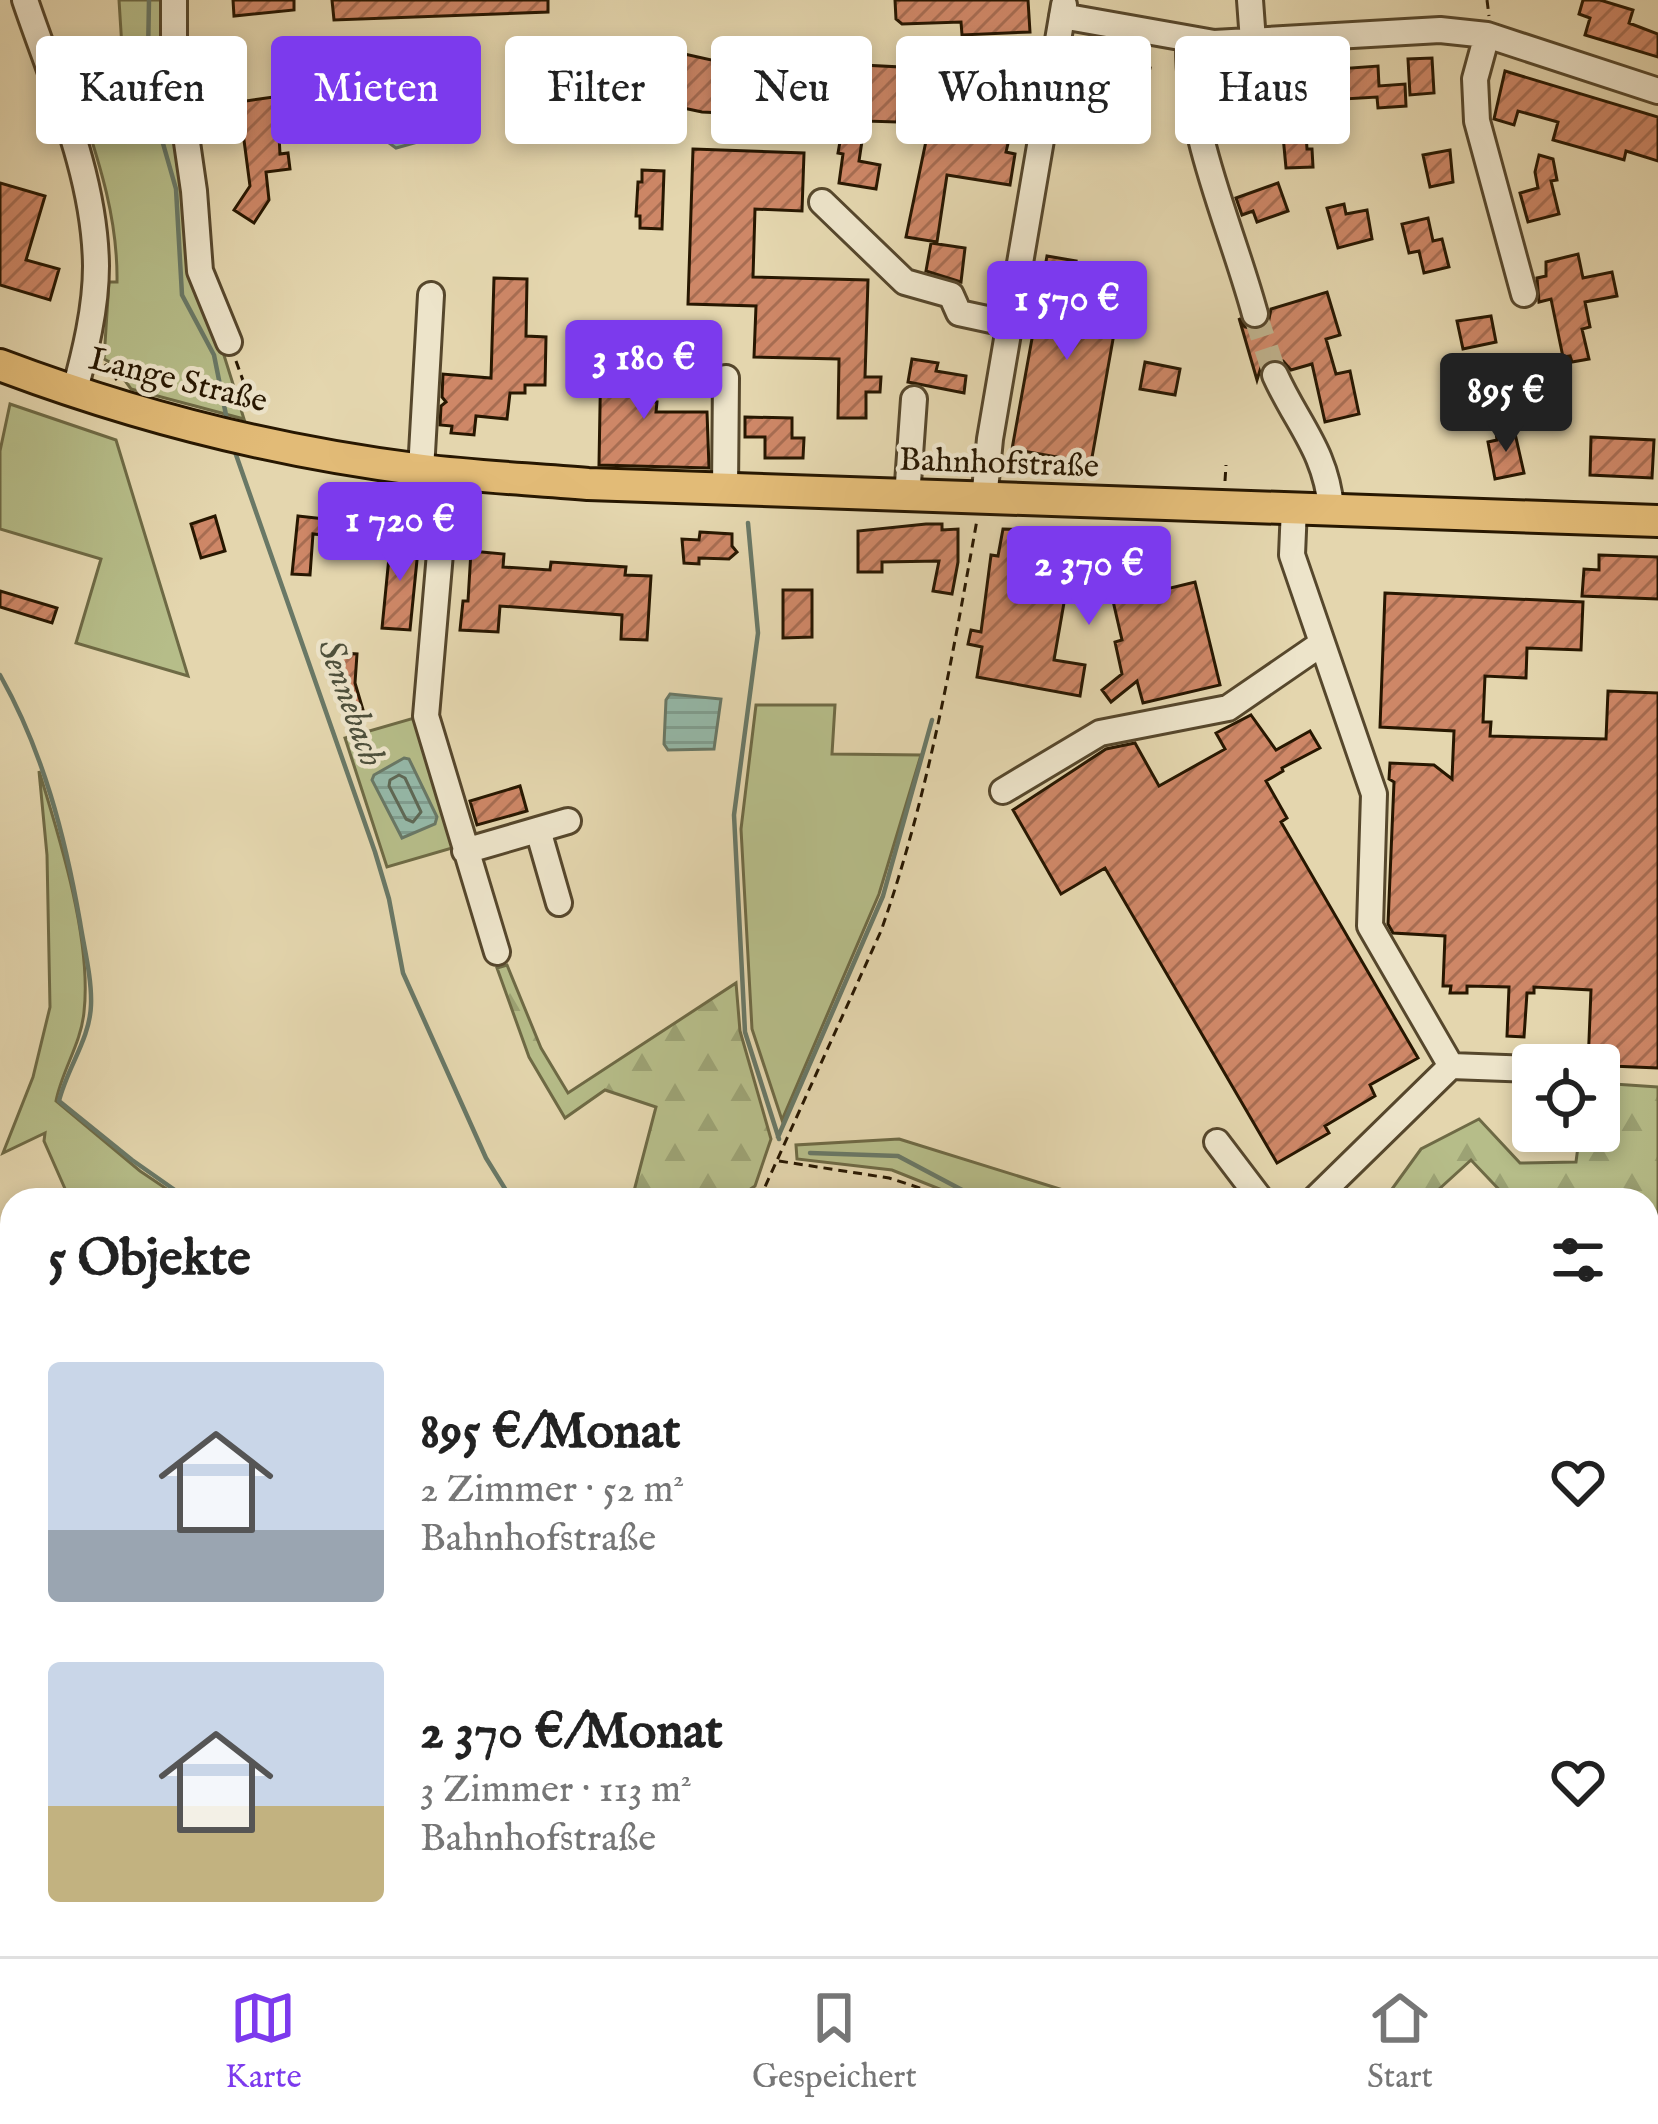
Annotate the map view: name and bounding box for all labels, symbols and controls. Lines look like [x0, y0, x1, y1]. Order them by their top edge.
chip: Kaufen [36, 36, 247, 144]
chip: Mieten [271, 36, 481, 144]
chip: Filter [505, 36, 687, 144]
chip: Neu [711, 36, 872, 144]
chip: Wohnung [896, 36, 1151, 144]
chip: Haus [1175, 36, 1350, 144]
pin: 1 570 € [956, 261, 1178, 363]
text: 1 570 € [1014, 275, 1120, 324]
pin: 3 180 € [533, 320, 755, 422]
text: 3 180 € [592, 334, 696, 383]
street label: Lange Straße [84, 339, 272, 423]
pin: 895 € [1422, 353, 1590, 455]
text: 895 € [1467, 367, 1545, 416]
street label: Bahnhofstraße [898, 440, 1100, 488]
pin: 1 720 € [289, 482, 511, 584]
text: 1 720 € [345, 496, 455, 545]
pin: 2 370 € [978, 526, 1200, 628]
text: 2 370 € [1034, 540, 1144, 589]
water label: Sennebach [306, 633, 394, 773]
map controls [1512, 1044, 1620, 1152]
button: locate [1512, 1044, 1620, 1152]
icon: filters [1545, 1227, 1611, 1293]
text: 5 Objekte [48, 1228, 251, 1293]
text: 895 €/Monat [420, 1401, 681, 1466]
icon: home [144, 1410, 288, 1554]
icon: heart [1545, 1449, 1611, 1515]
text: 2 Zimmer · 52 m² [420, 1466, 684, 1515]
text: Bahnhofstraße [420, 1515, 656, 1564]
text: 2 370 €/Monat [420, 1701, 723, 1766]
icon: home [144, 1710, 288, 1854]
icon: heart [1545, 1749, 1611, 1815]
text: 3 Zimmer · 113 m² [420, 1766, 692, 1815]
text: Bahnhofstraße [420, 1815, 656, 1864]
tab: Karte [225, 1985, 302, 2099]
tab: Gespeichert [752, 1985, 917, 2099]
tab: Start [1367, 1985, 1433, 2099]

